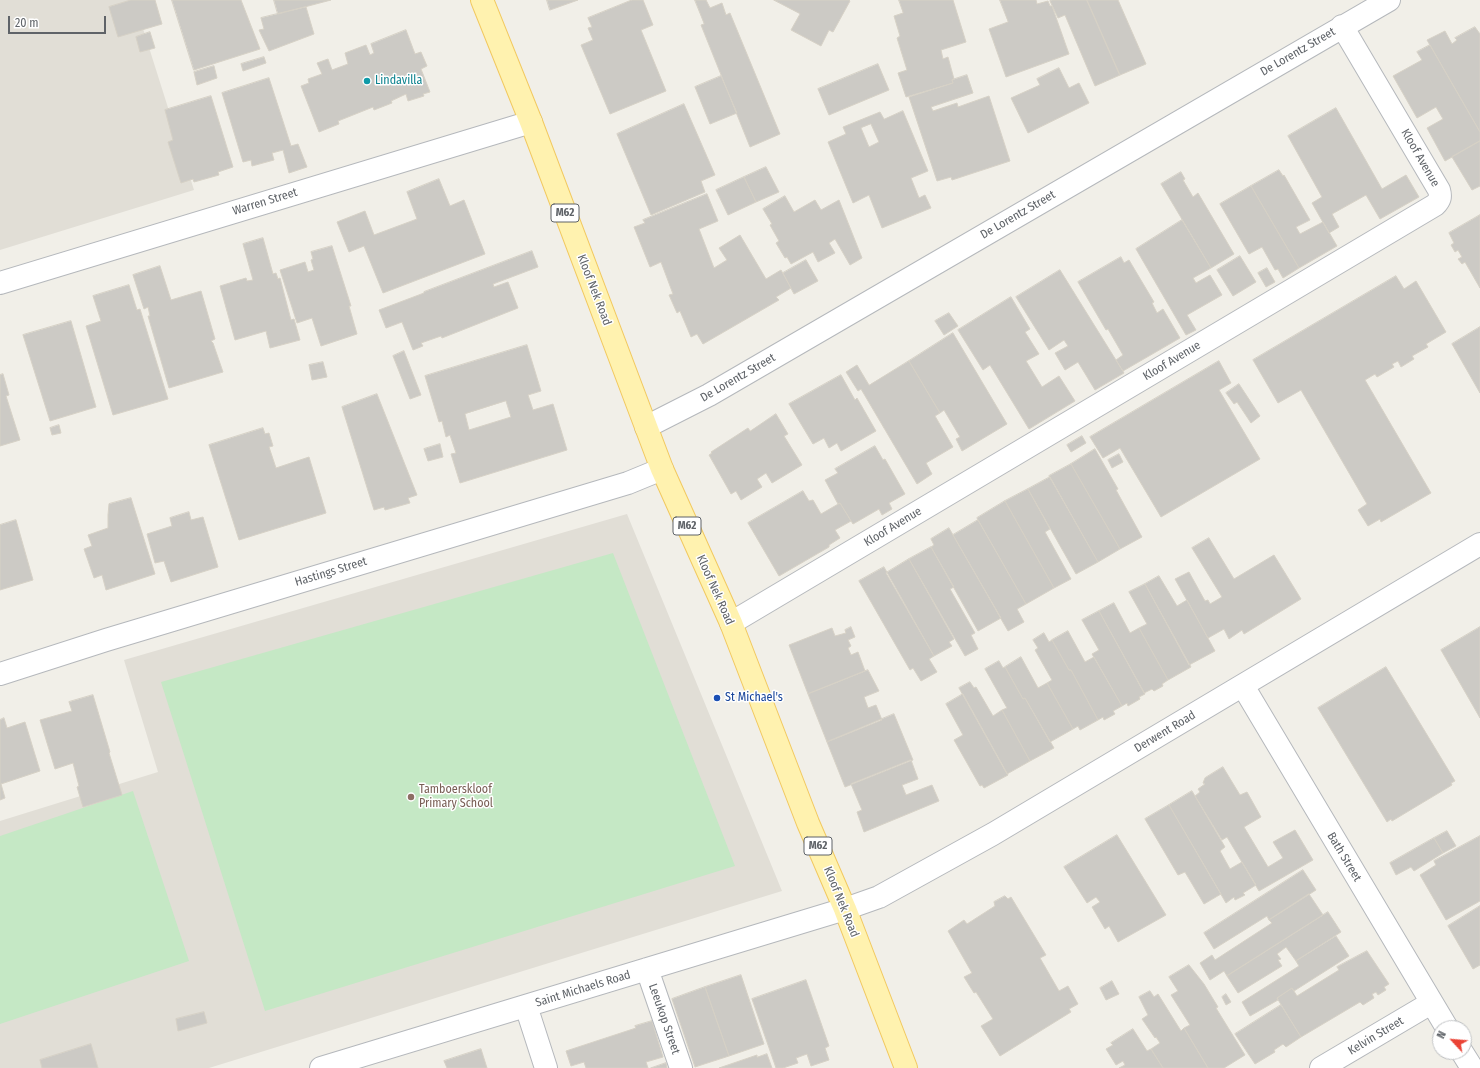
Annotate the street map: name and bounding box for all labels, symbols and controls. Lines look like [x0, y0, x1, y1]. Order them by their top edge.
scale bar [10, 8, 108, 34]
text: 20 m [15, 16, 39, 30]
street label: De Lorentz Street [1258, 25, 1338, 79]
place label: Lindavilla [375, 74, 422, 88]
marker: Lindavilla [362, 76, 372, 86]
street label: Kloof Avenue [1398, 126, 1442, 190]
street label: Warren Street [231, 185, 299, 219]
street label: De Lorentz Street [978, 188, 1058, 242]
road number: M62 [551, 204, 579, 222]
street label: Kloof Nek Road [574, 252, 614, 328]
street label: Kloof Avenue [1141, 338, 1203, 384]
street label: De Lorentz Street [698, 351, 778, 405]
street label: Kloof Avenue [862, 504, 924, 550]
road number: M62 [673, 517, 701, 535]
street label: Kloof Nek Road [693, 553, 737, 627]
street label: Hastings Street [293, 554, 369, 590]
place label: St Michael's [725, 691, 783, 705]
marker: St Michael's [712, 693, 722, 703]
street label: Derwent Road [1132, 708, 1198, 756]
place label: Tamboerskloof Primary School [419, 783, 493, 811]
marker: Tamboerskloof Primary School [406, 792, 416, 802]
street label: Bath Street [1324, 830, 1364, 884]
road number: M62 [804, 837, 832, 855]
street label: Kloof Nek Road [820, 865, 862, 939]
street label: Saint Michaels Road [534, 968, 632, 1010]
street label: Leeukop Street [645, 982, 683, 1056]
street label: Kelvin Street [1346, 1014, 1406, 1058]
north arrow [1432, 1020, 1472, 1060]
text: N [1434, 1029, 1449, 1041]

